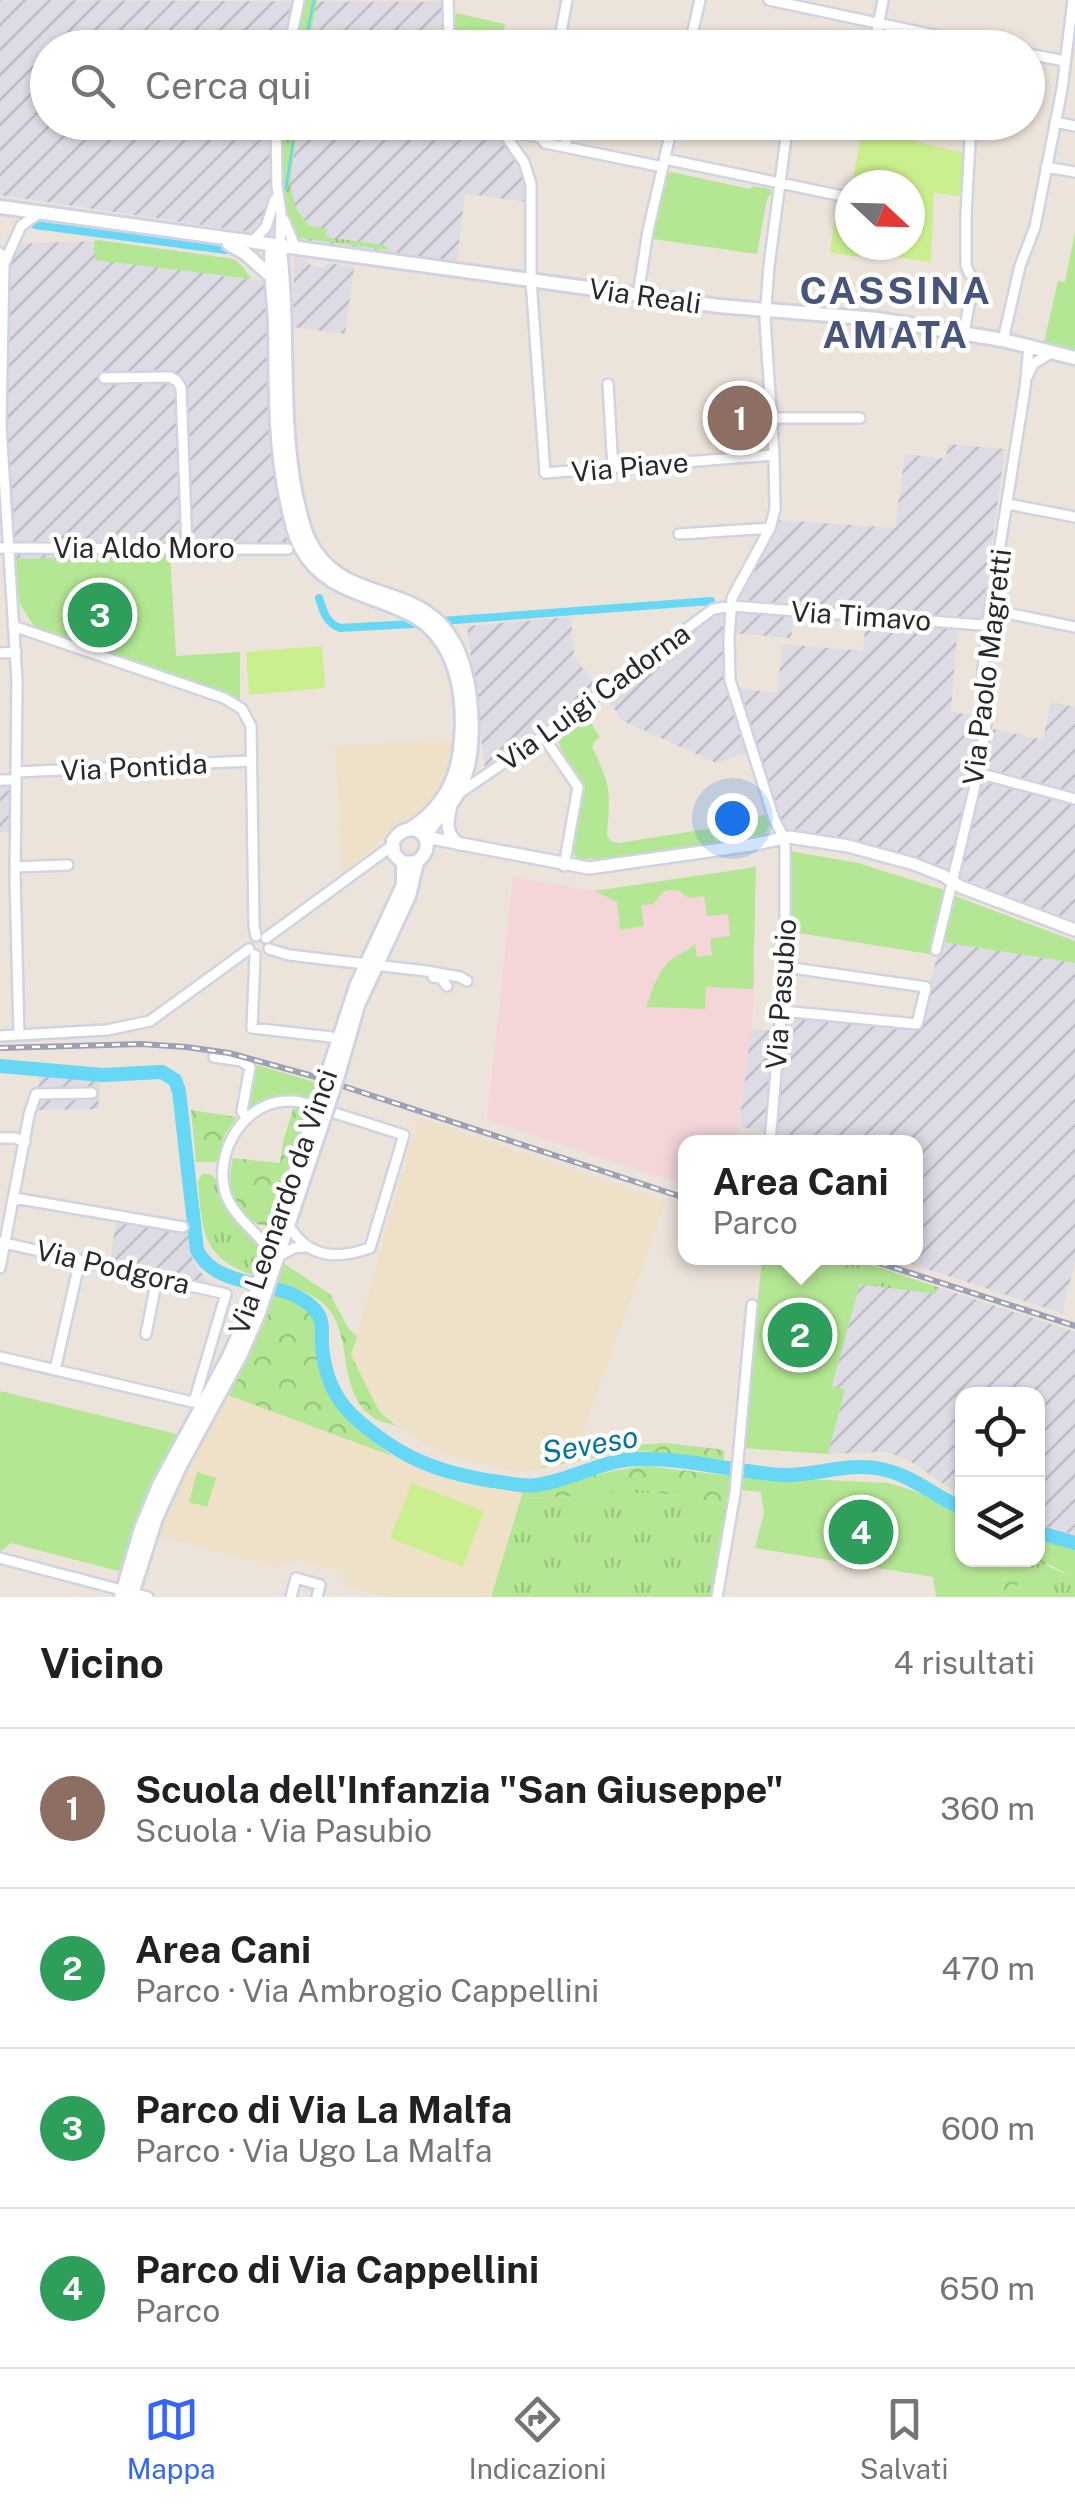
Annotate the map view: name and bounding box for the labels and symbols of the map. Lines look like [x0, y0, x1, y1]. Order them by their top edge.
north arrow [835, 170, 925, 260]
district label: CASSINA AMATA [800, 268, 992, 357]
street label: Via Reali [587, 271, 703, 320]
pin: 1 [708, 380, 772, 456]
street label: Via Piave [570, 445, 690, 488]
street label: Via Aldo Moro [53, 531, 235, 564]
street label: Via Paolo Magretti [956, 547, 1017, 787]
pin: 3 [68, 578, 132, 652]
street label: Via Timavo [790, 594, 932, 637]
street label: Via Luigi Cadorna [492, 616, 696, 777]
street label: Via Pontida [60, 746, 208, 787]
your location [707, 793, 758, 844]
street label: Via Pasubio [759, 917, 802, 1070]
street label: Via Leonardo da Vinci [222, 1065, 344, 1339]
street label: Via Podgora [33, 1233, 193, 1300]
pin: 2 [768, 1298, 832, 1372]
water label: Seveso [539, 1418, 641, 1470]
pin: 4 [828, 1494, 894, 1570]

